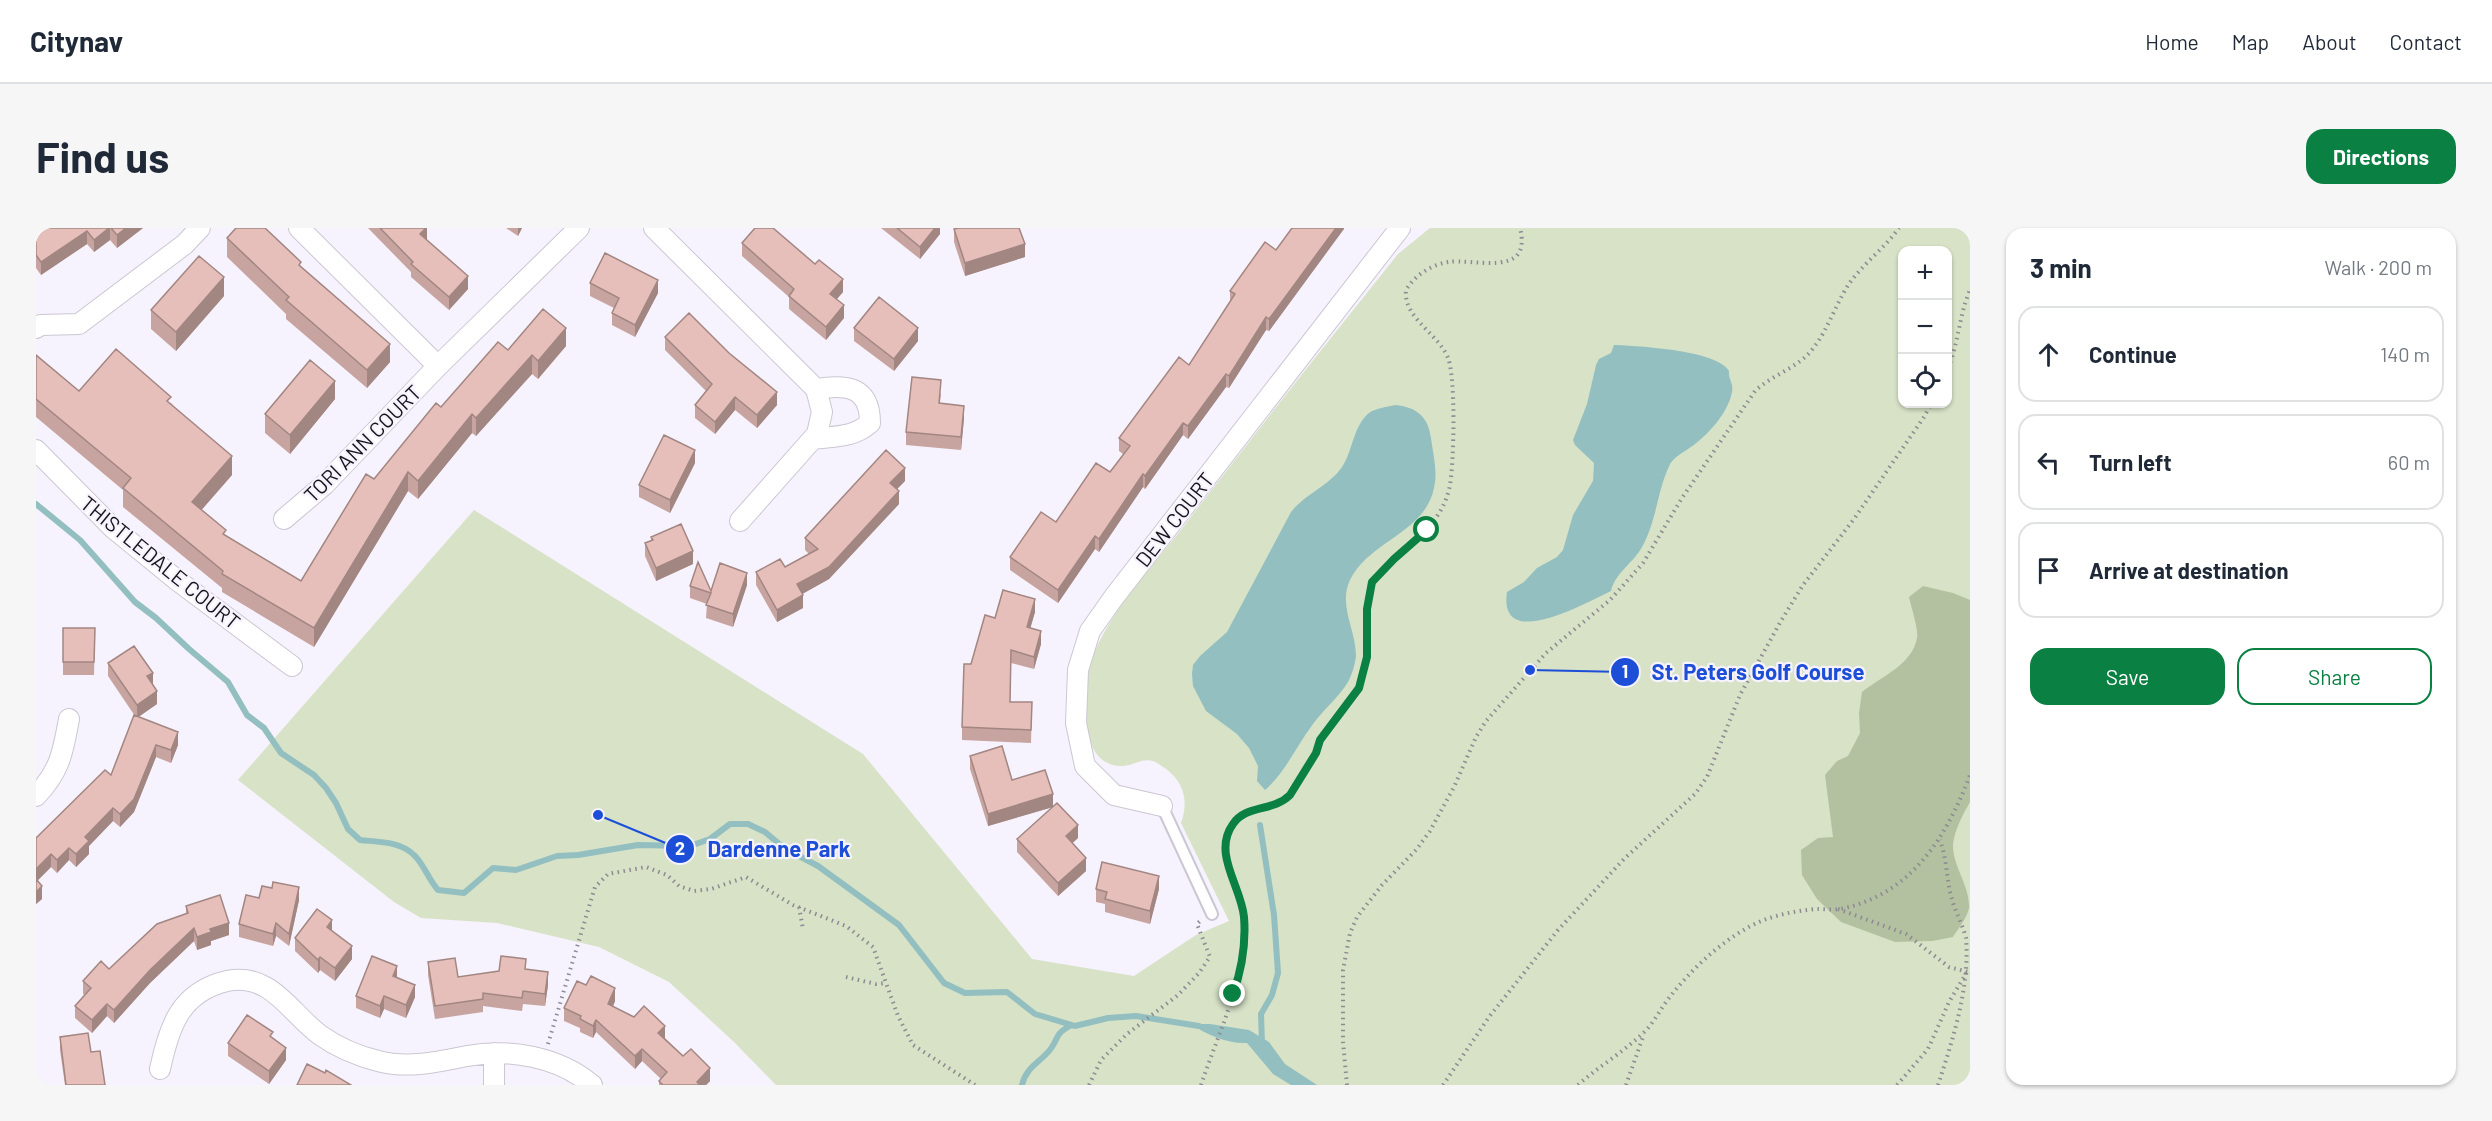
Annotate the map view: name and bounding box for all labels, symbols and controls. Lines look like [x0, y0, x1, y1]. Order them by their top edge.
text: Citynav [30, 24, 123, 58]
text: Home [2145, 29, 2199, 54]
text: Map [2232, 29, 2269, 54]
text: About [2302, 29, 2357, 54]
text: Contact [2390, 29, 2462, 54]
button: Directions [2306, 129, 2456, 184]
text: Find us [36, 131, 169, 181]
map controls [1898, 246, 1952, 408]
button: + [1898, 246, 1952, 300]
text: 3 min [2030, 252, 2092, 283]
text: Walk · 200 m [2324, 255, 2432, 279]
button: − [1898, 300, 1952, 354]
icon: ahead [2032, 338, 2065, 371]
text: Continue [2089, 341, 2177, 367]
text: 140 m [2380, 342, 2430, 366]
button: locate [1898, 354, 1952, 408]
street label: TORI ANN COURT [298, 379, 426, 507]
icon: left [2032, 446, 2065, 479]
text: Turn left [2089, 449, 2172, 475]
text: 60 m [2388, 450, 2430, 474]
street label: DEW COURT [1129, 467, 1219, 571]
street label: THISTLEDALE COURT [76, 490, 246, 634]
route start [1413, 516, 1439, 542]
icon: arrive [2032, 554, 2065, 587]
text: Arrive at destination [2089, 557, 2288, 583]
button: Save [2030, 648, 2225, 705]
button: Share [2237, 648, 2432, 705]
callout: St. Peters Golf Course [1610, 652, 1877, 692]
text: St. Peters Golf Course [1652, 658, 1864, 684]
text: 1 [1622, 660, 1628, 682]
callout: Dardenne Park [665, 829, 862, 869]
text: Dardenne Park [708, 835, 851, 861]
text: 2 [675, 837, 685, 859]
route end [1219, 980, 1245, 1006]

